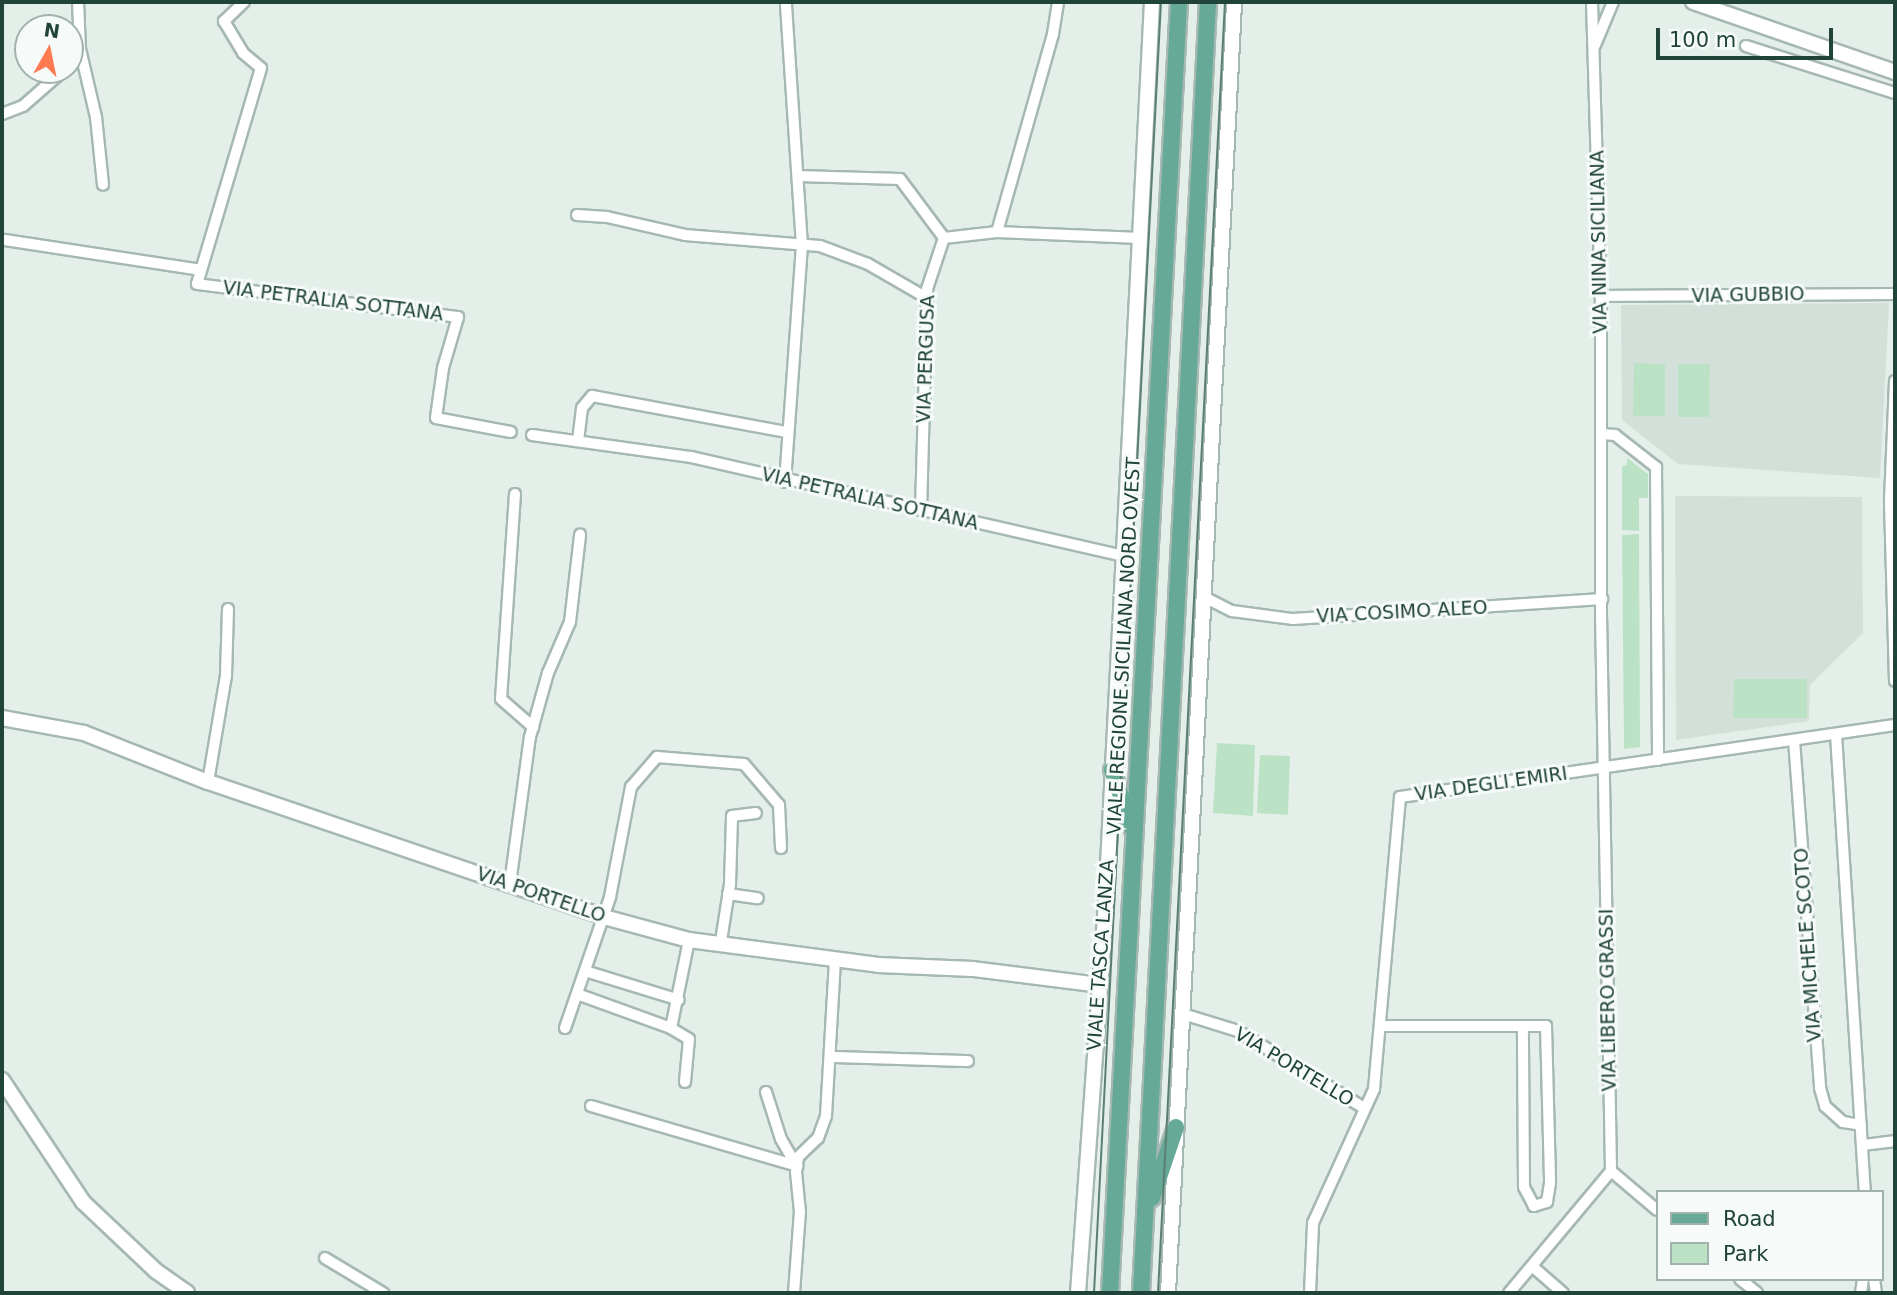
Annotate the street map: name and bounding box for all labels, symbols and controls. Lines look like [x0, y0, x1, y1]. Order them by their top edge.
north arrow [14, 14, 84, 84]
scale bar [1659, 14, 1836, 58]
text: N [42, 18, 62, 42]
text: 100 m [1669, 28, 1736, 52]
street label: VIA NINA SICILIANA [1586, 150, 1612, 334]
street label: VIA PETRALIA SOTTANA [221, 276, 445, 326]
street label: VIA GUBBIO [1691, 283, 1805, 307]
street label: VIA PERGUSA [912, 294, 940, 424]
street label: VIALE REGIONE SICILIANA NORD OVEST [1103, 457, 1145, 835]
street label: VIA PETRALIA SOTTANA [759, 463, 981, 535]
street label: VIA COSIMO ALEO [1316, 596, 1488, 628]
street label: VIA DEGLI EMIRI [1413, 762, 1569, 806]
street label: VIA MICHELE SCOTO [1790, 847, 1826, 1043]
street label: VIALE TASCA LANZA [1083, 858, 1119, 1052]
street label: VIA PORTELLO [473, 862, 609, 928]
street label: VIA LIBERO GRASSI [1595, 908, 1621, 1092]
street label: VIA PORTELLO [1230, 1022, 1358, 1112]
legend [1656, 1190, 1883, 1281]
text: Road [1723, 1207, 1776, 1231]
text: Park [1723, 1242, 1768, 1266]

